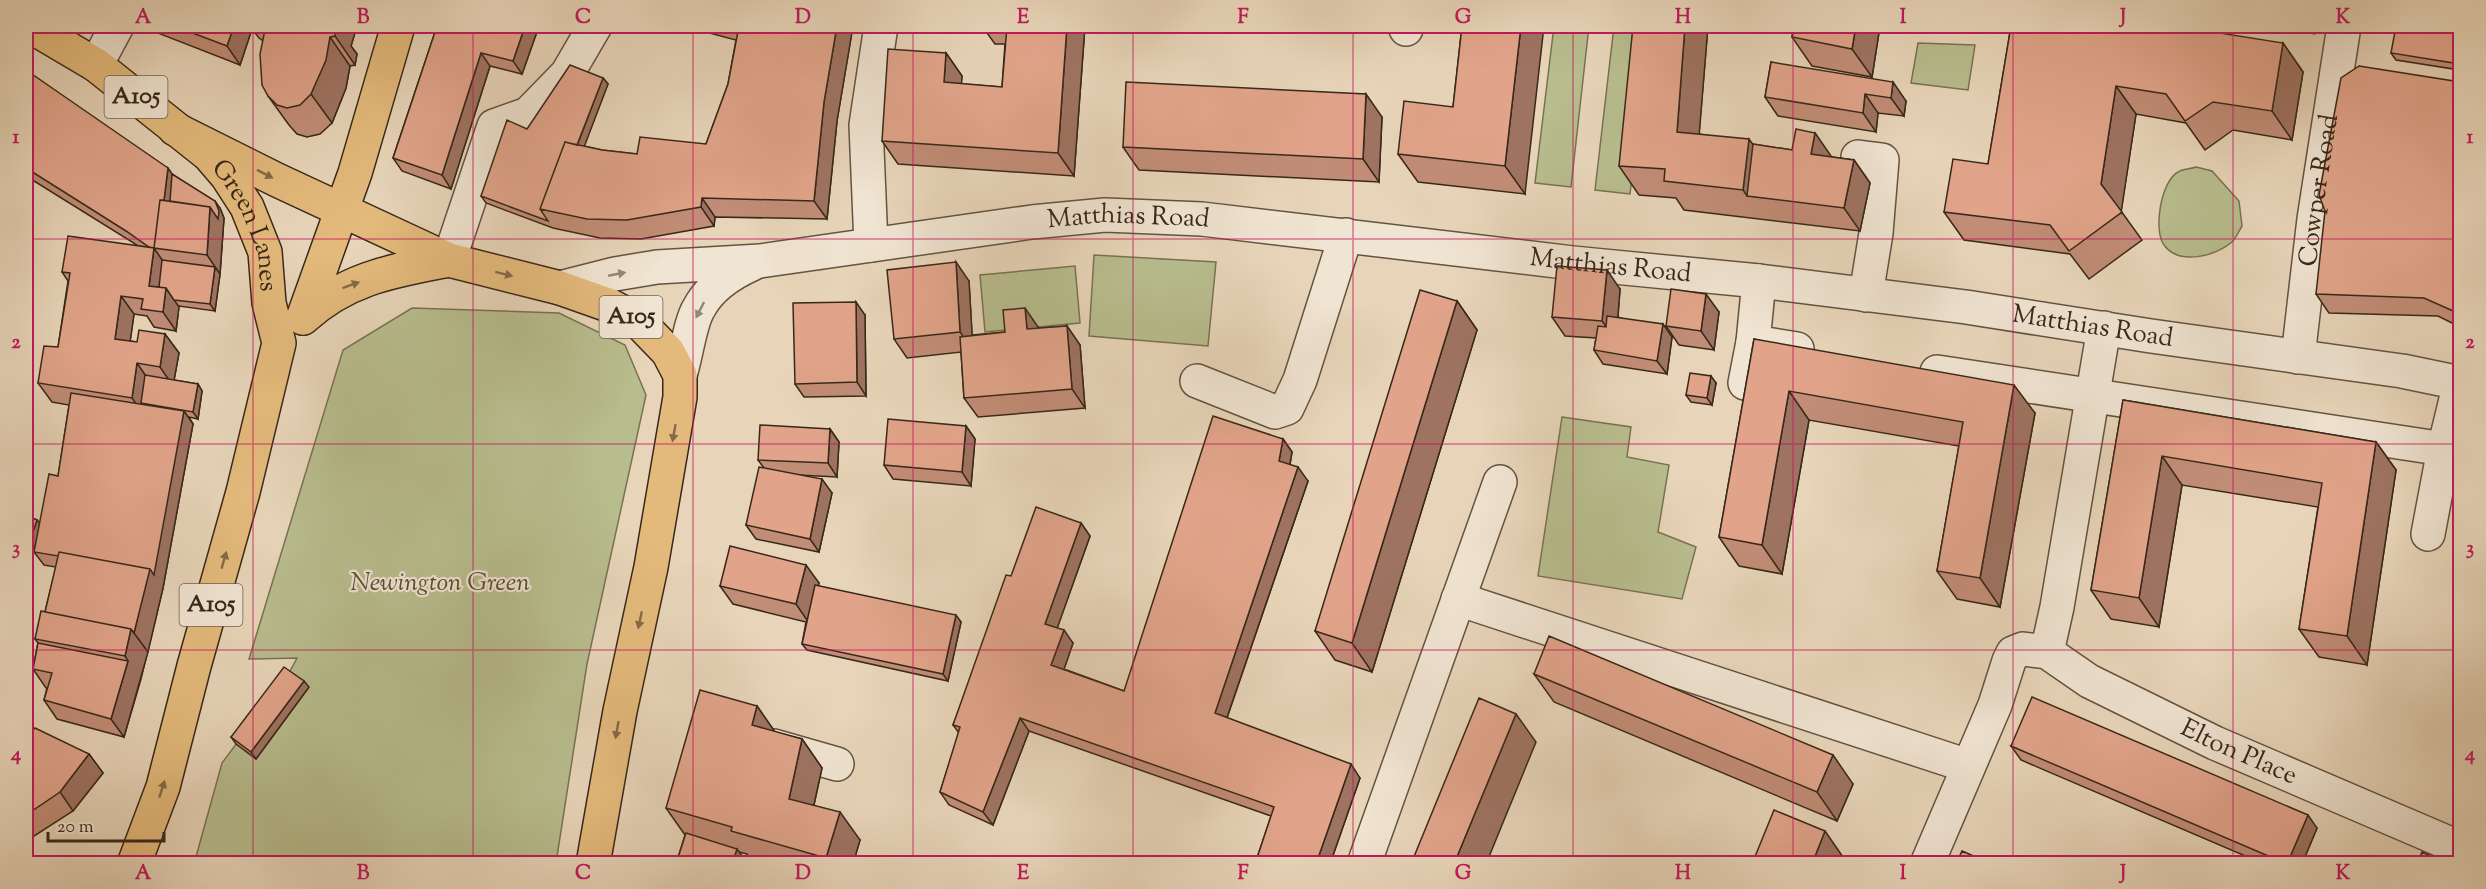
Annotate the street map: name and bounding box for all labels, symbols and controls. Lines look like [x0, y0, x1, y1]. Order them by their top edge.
text: A [135, 4, 152, 33]
text: B [357, 4, 370, 33]
text: C [575, 4, 591, 33]
text: D [795, 4, 811, 33]
text: E [1017, 4, 1030, 33]
text: F [1237, 4, 1249, 33]
text: G [1455, 4, 1472, 33]
text: H [1675, 4, 1691, 33]
text: I [1900, 4, 1907, 33]
text: J [2118, 4, 2126, 33]
text: K [2336, 4, 2351, 33]
road number: A105 [104, 76, 168, 118]
street label: Cowper Road [2290, 111, 2349, 268]
text: 1 [13, 124, 20, 153]
text: 1 [2467, 124, 2474, 153]
street label: Green Lanes [202, 151, 287, 293]
one-way arrow [257, 170, 274, 179]
street label: Matthias Road [1046, 196, 1212, 239]
street label: Matthias Road [1528, 240, 1693, 293]
one-way arrow [495, 269, 514, 279]
one-way arrow [608, 269, 627, 278]
one-way arrow [342, 280, 360, 290]
road number: A105 [600, 296, 662, 338]
street label: Matthias Road [2010, 296, 2176, 357]
one-way arrow [695, 301, 705, 319]
text: 2 [11, 329, 21, 358]
text: 2 [2465, 329, 2475, 358]
one-way arrow [669, 424, 678, 443]
text: 3 [12, 535, 20, 564]
text: 3 [2466, 535, 2474, 564]
one-way arrow [219, 551, 229, 569]
park label: Newington Green [350, 565, 530, 602]
road number: A105 [180, 584, 242, 626]
one-way arrow [635, 611, 644, 630]
street label: Elton Place [2174, 710, 2303, 795]
one-way arrow [612, 721, 621, 740]
text: 4 [10, 741, 21, 770]
text: 4 [2464, 741, 2475, 770]
one-way arrow [157, 780, 167, 798]
scale bar [48, 805, 164, 843]
text: 20 m [57, 815, 94, 841]
text: A [135, 860, 152, 889]
text: B [357, 860, 370, 889]
text: C [575, 860, 591, 889]
text: D [795, 860, 811, 889]
text: E [1017, 860, 1030, 889]
text: F [1237, 860, 1249, 889]
text: G [1455, 860, 1472, 889]
text: H [1675, 860, 1691, 889]
text: I [1900, 860, 1907, 889]
text: J [2118, 860, 2126, 889]
text: K [2336, 860, 2351, 889]

